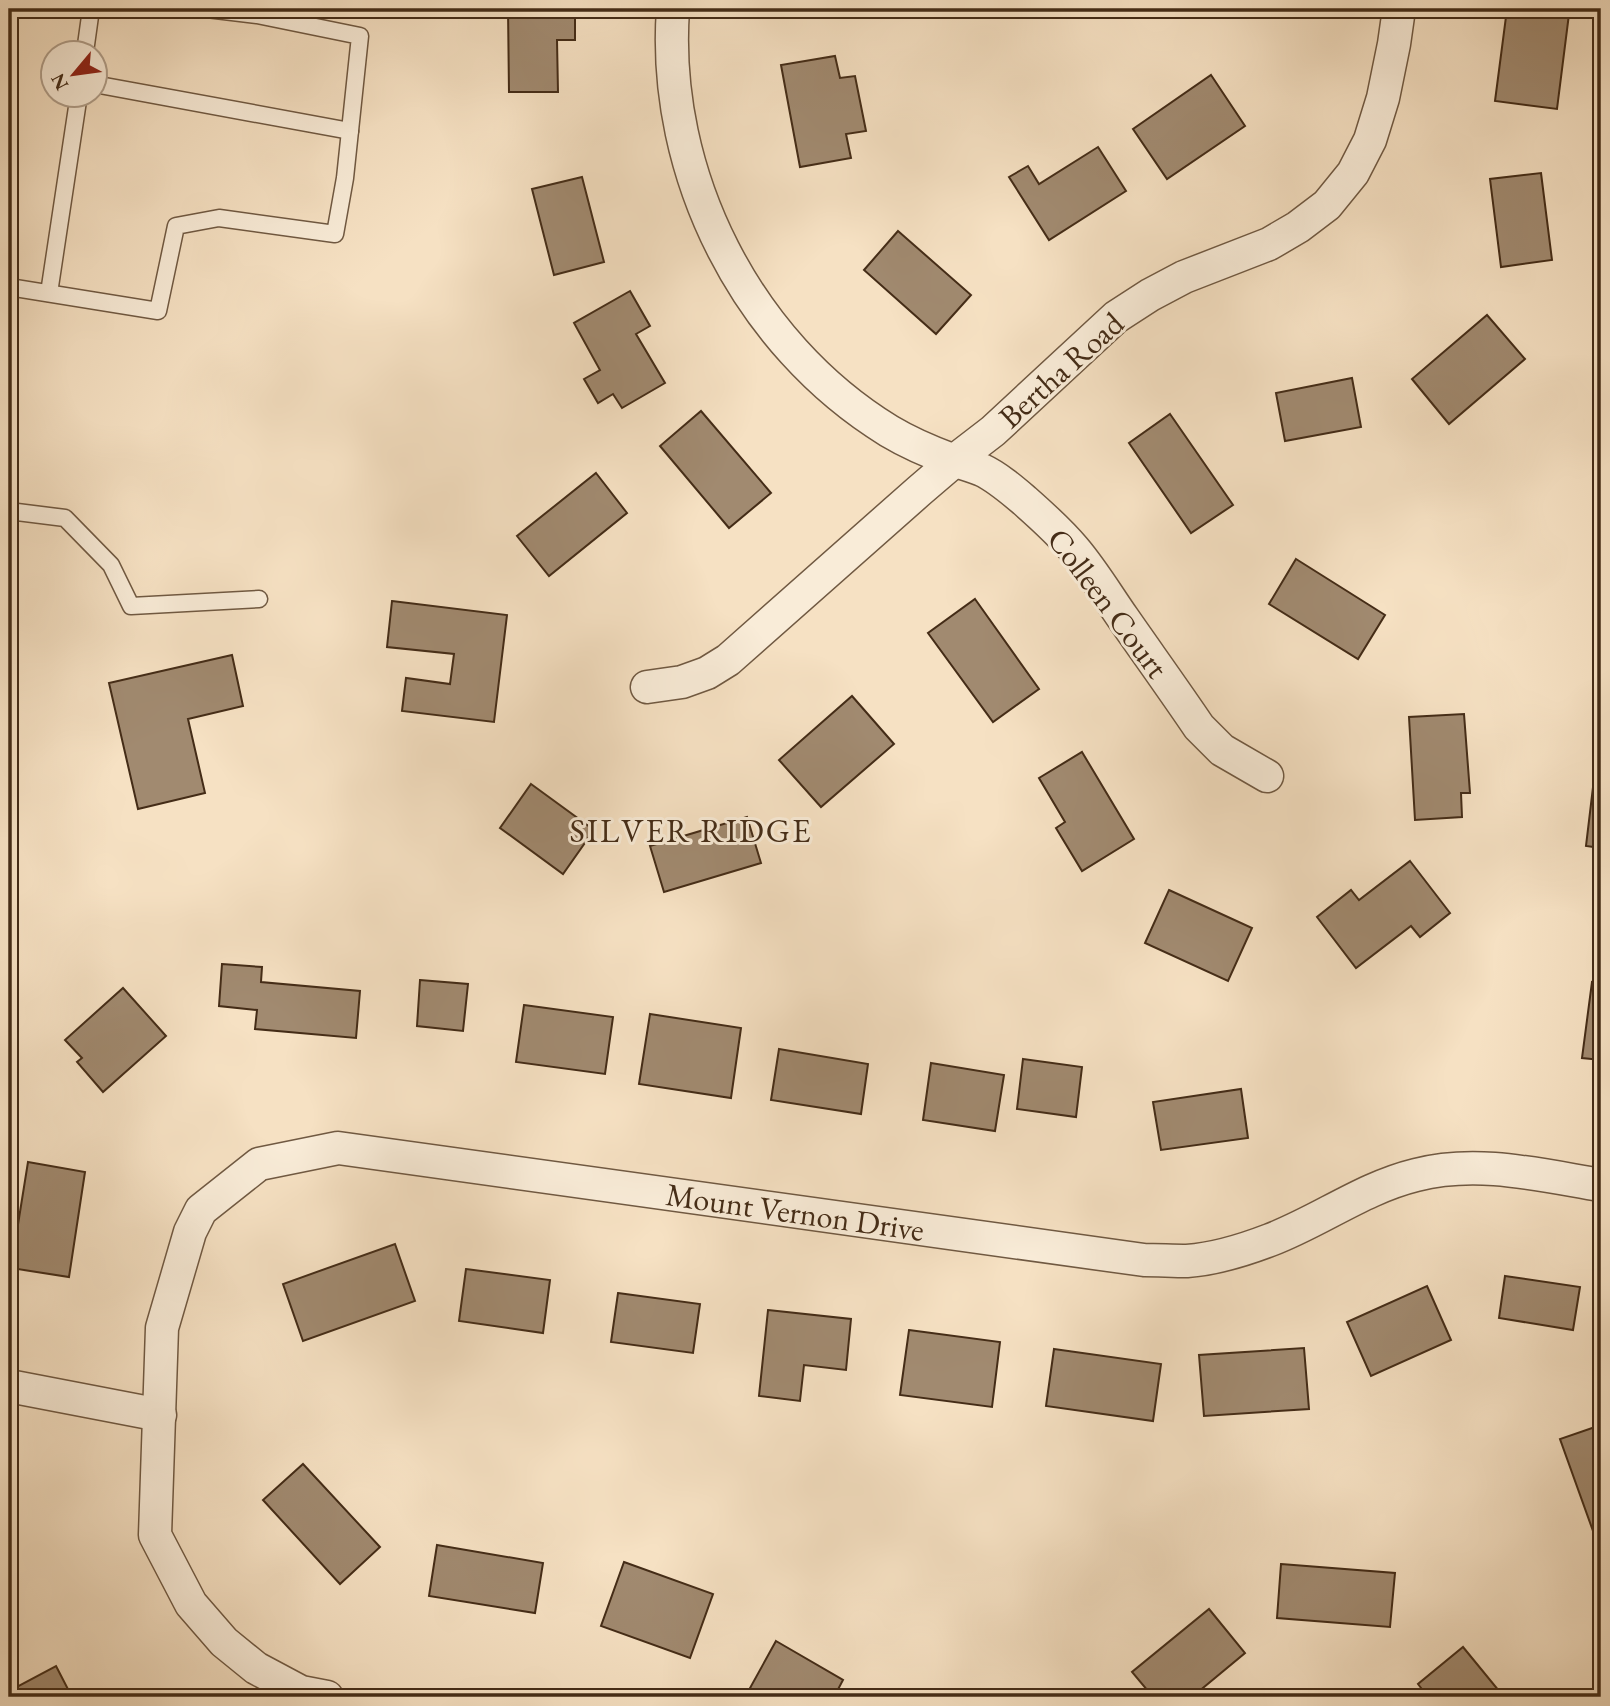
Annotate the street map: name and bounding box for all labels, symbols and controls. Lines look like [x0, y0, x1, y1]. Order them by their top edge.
north arrow [38, 38, 108, 108]
text: N [45, 69, 74, 95]
street label: Bertha Road [989, 302, 1133, 437]
street label: Colleen Court [1038, 519, 1178, 687]
district label: SILVER RIDGE [569, 809, 813, 852]
street label: Mount Vernon Drive [663, 1173, 927, 1251]

